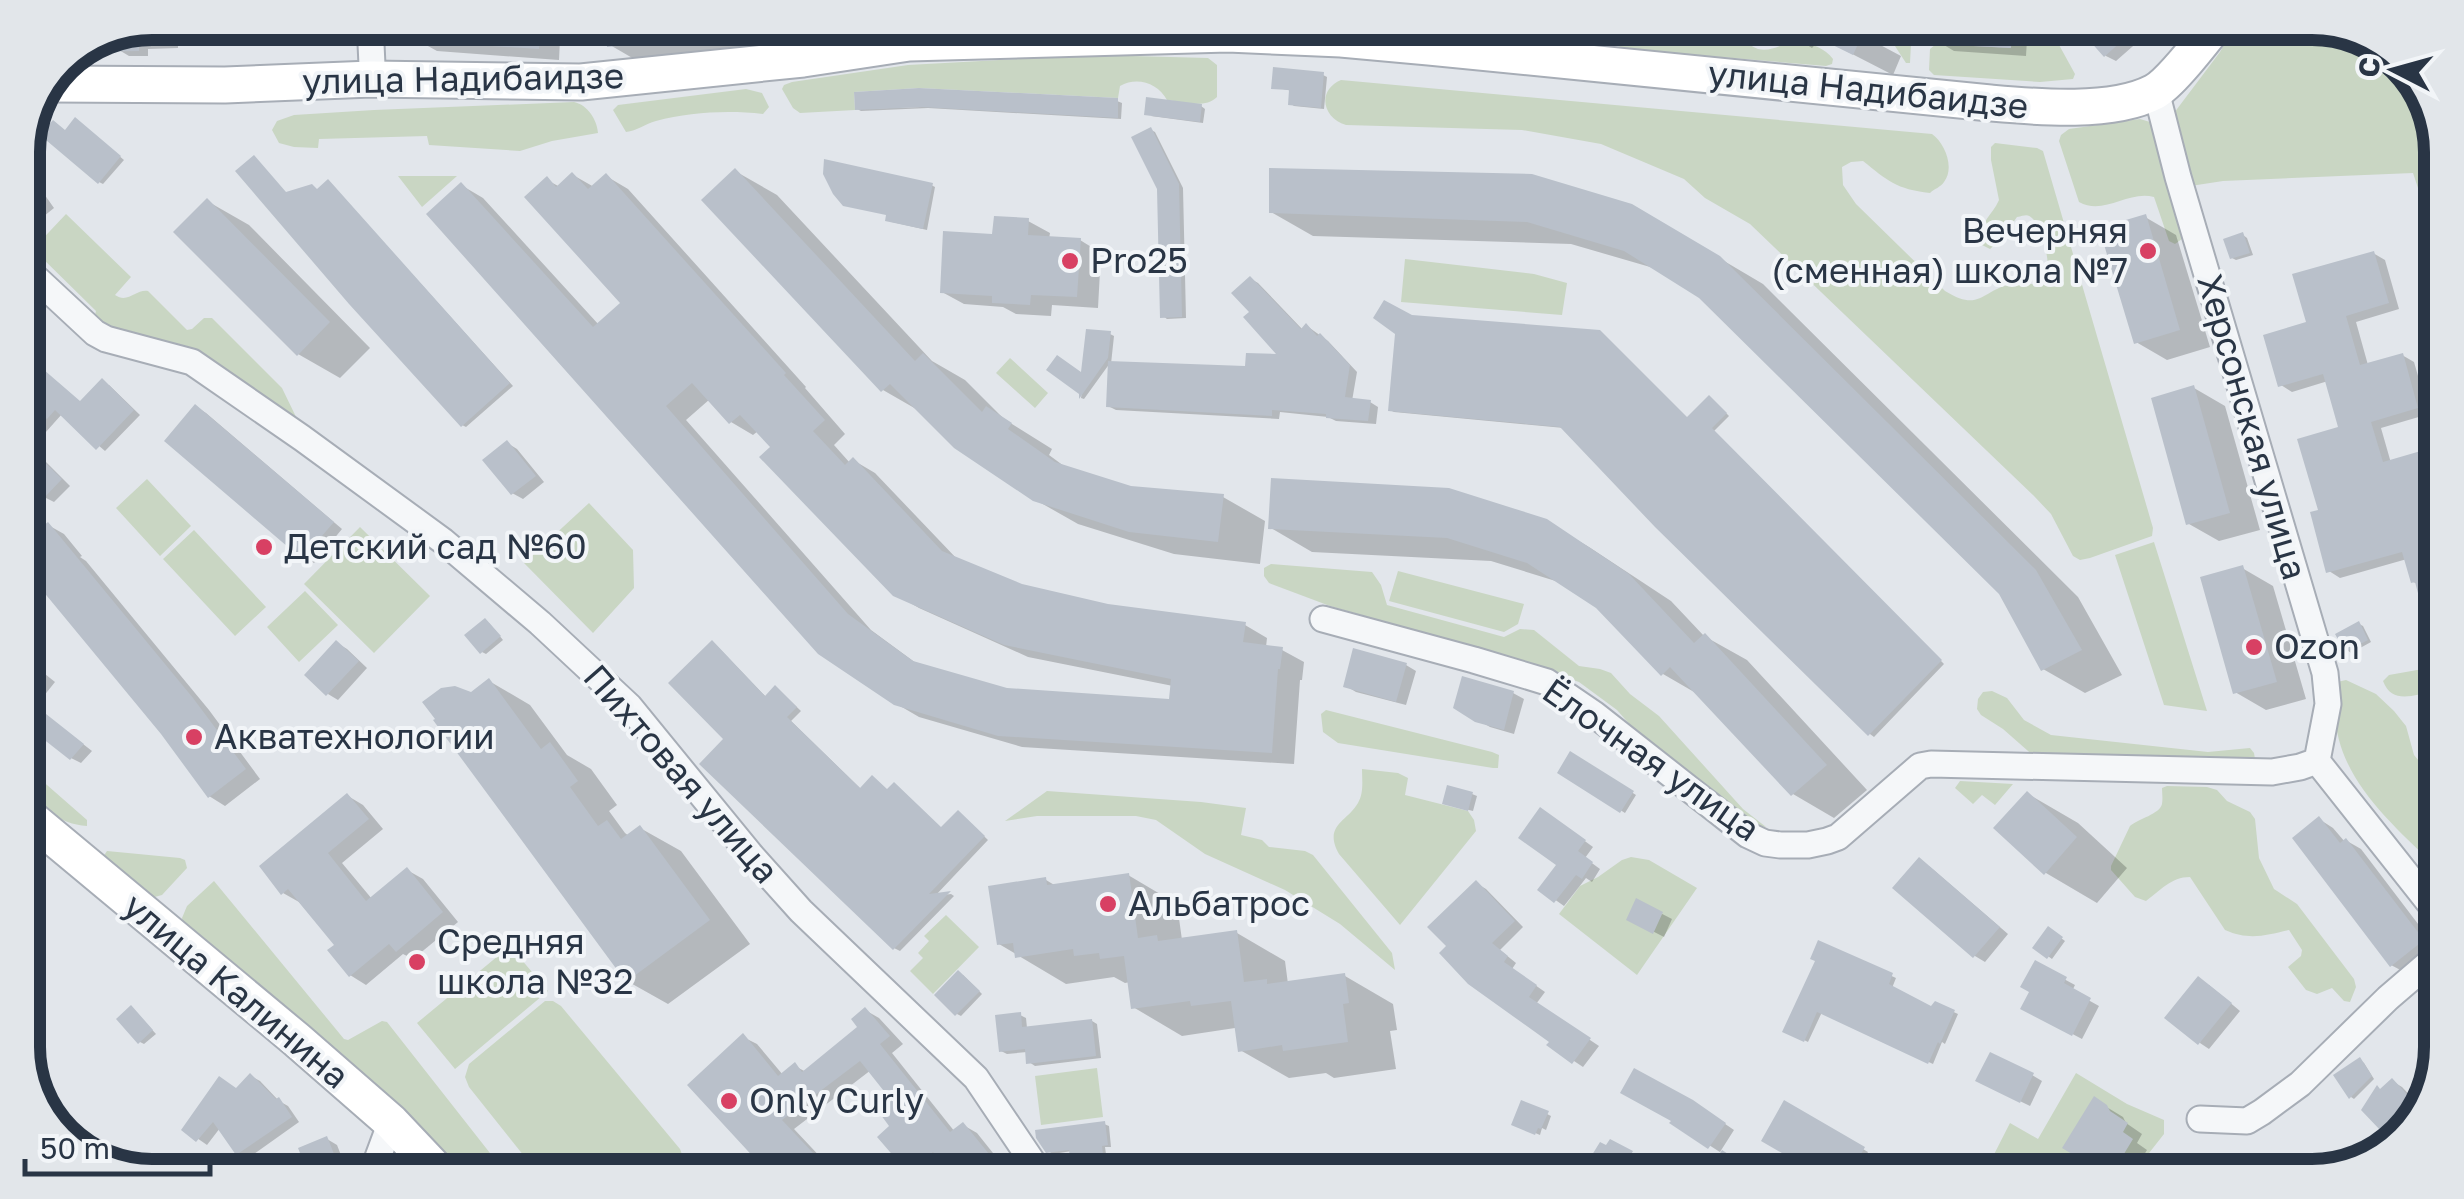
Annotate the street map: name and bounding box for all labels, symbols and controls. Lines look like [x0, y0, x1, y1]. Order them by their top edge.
north arrow [2344, 20, 2444, 120]
street label: улица Надибаидзе [1706, 51, 2030, 127]
street label: улица Надибаидзе [302, 54, 624, 102]
text: С [2351, 56, 2386, 79]
place label: Вечерняя (сменная) школа №7 [1771, 209, 2128, 291]
place label: Pro25 [1090, 239, 1188, 281]
marker: Вечерняя (сменная) школа №7 [2137, 240, 2159, 262]
marker: Pro25 [1059, 250, 1081, 272]
street label: Херсонская улица [2189, 269, 2317, 584]
place label: Детский сад №60 [284, 525, 587, 567]
marker: Детский сад №60 [253, 536, 275, 558]
place label: Ozon [2274, 625, 2360, 667]
marker: Ozon [2243, 636, 2265, 658]
street label: Пихтовая улица [576, 656, 788, 891]
street label: Ёлочная улица [1535, 669, 1768, 850]
place label: Акватехнологии [214, 715, 495, 757]
marker: Акватехнологии [183, 726, 205, 748]
place label: Альбатрос [1128, 882, 1310, 924]
street label: улица Калинина [116, 884, 358, 1097]
marker: Альбатрос [1097, 893, 1119, 915]
place label: Средняя школа №32 [437, 920, 634, 1002]
marker: Средняя школа №32 [406, 951, 428, 973]
place label: Only Curly [749, 1079, 924, 1121]
marker: Only Curly [718, 1090, 740, 1112]
scale bar [25, 1114, 210, 1176]
text: 50 m [40, 1130, 110, 1166]

